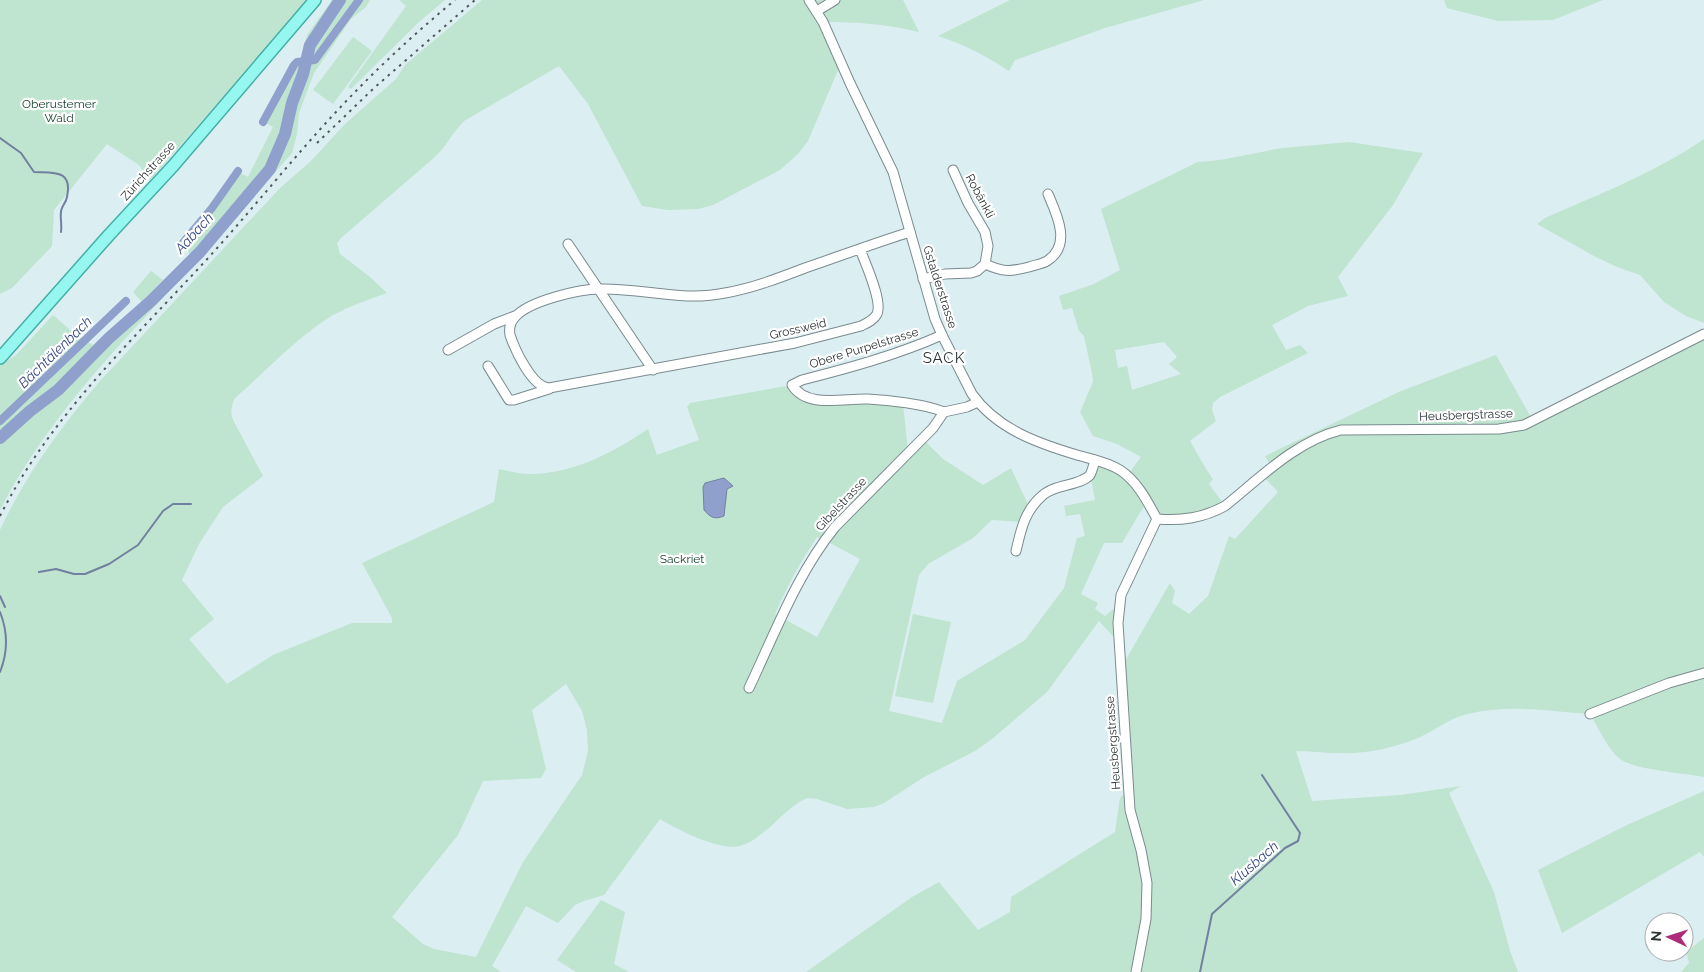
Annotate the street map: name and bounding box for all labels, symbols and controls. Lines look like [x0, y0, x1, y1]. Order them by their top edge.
park label: Oberustemer Wald [22, 97, 97, 125]
street label: Zürichstrasse [118, 139, 178, 203]
street label: Robänkli [963, 172, 997, 220]
water label: Aabach [171, 209, 216, 257]
street label: Gstalderstrasse [920, 244, 960, 330]
water label: Bächtälenbach [15, 313, 95, 391]
street label: Grossweid [768, 316, 828, 342]
street label: Obere Purpelstrasse [808, 325, 920, 371]
district label: SACK [923, 349, 965, 367]
street label: Heusbergstrasse [1419, 406, 1513, 424]
street label: Gibelstrasse [813, 474, 869, 534]
park label: Sackriet [660, 552, 704, 566]
street label: Heusbergstrasse [1103, 696, 1123, 790]
water label: Klusbach [1227, 838, 1282, 888]
north arrow [1644, 912, 1694, 962]
text: N [1648, 930, 1664, 942]

